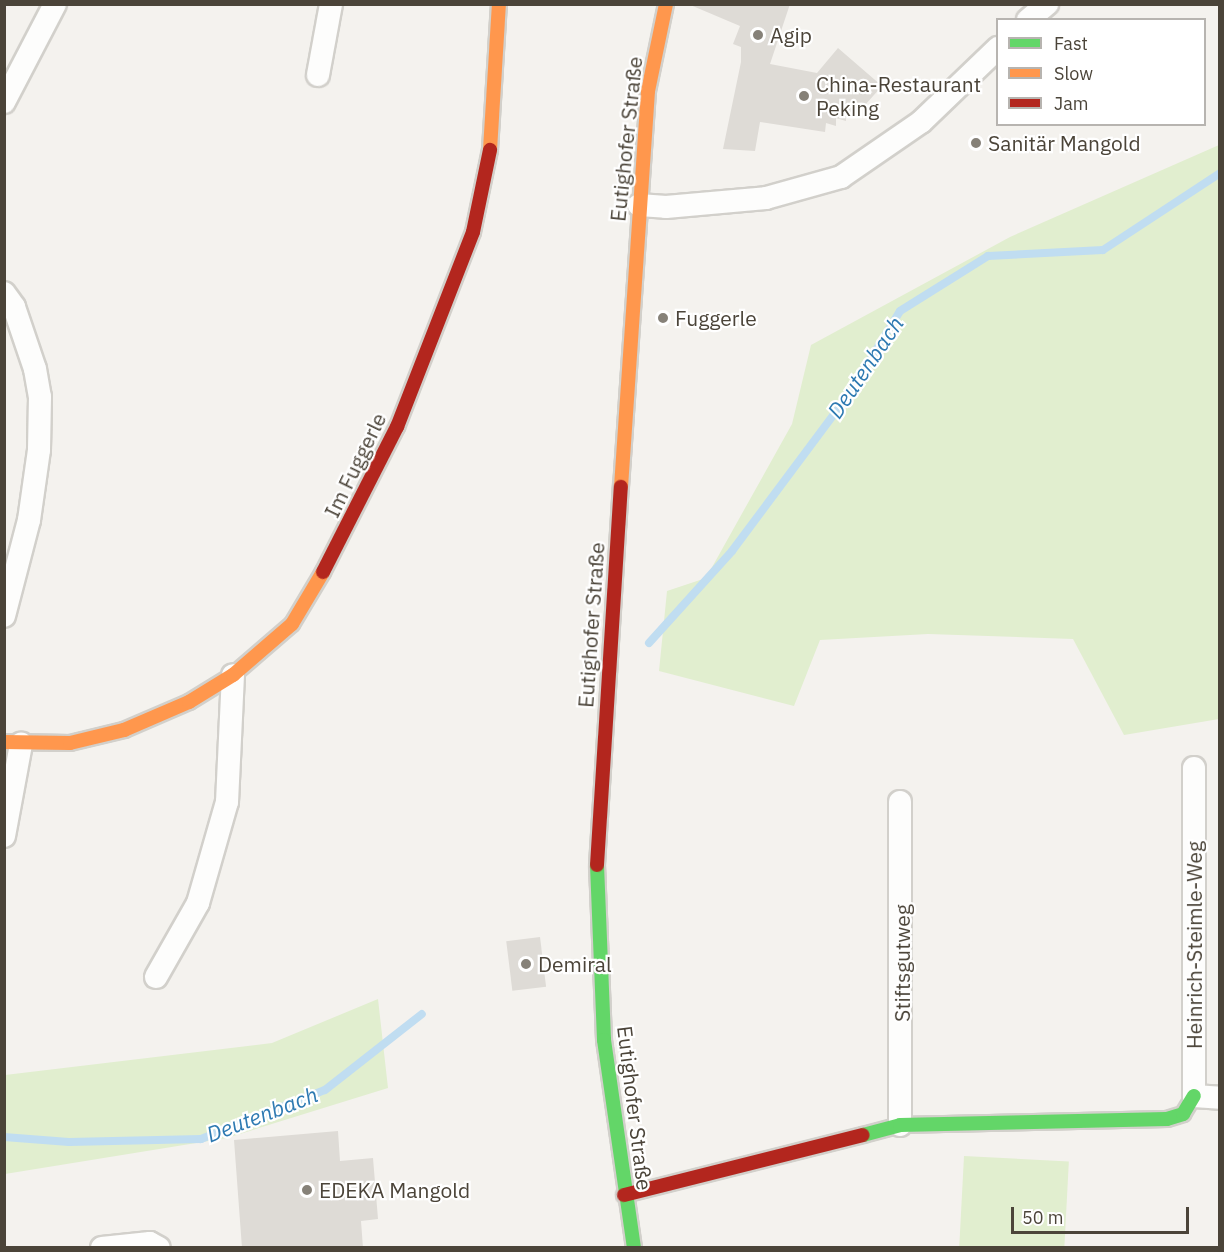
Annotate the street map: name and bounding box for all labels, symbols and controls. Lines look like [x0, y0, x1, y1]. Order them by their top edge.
legend [996, 18, 1206, 126]
place label: Agip [770, 22, 812, 48]
marker: Agip [751, 28, 765, 42]
text: Fast [1054, 32, 1088, 55]
street label: Eutighofer Straße [605, 55, 647, 223]
text: Slow [1054, 62, 1093, 85]
place label: China-Restaurant Peking [816, 71, 981, 121]
marker: China-Restaurant Peking [797, 89, 811, 103]
text: Jam [1054, 92, 1089, 115]
place label: Sanitär Mangold [988, 130, 1141, 156]
marker: Sanitär Mangold [969, 136, 983, 150]
place label: Fuggerle [675, 305, 757, 331]
marker: Fuggerle [656, 311, 670, 325]
water label: Deutenbach [821, 311, 909, 423]
street label: Im Fuggerle [319, 409, 391, 521]
street label: Eutighofer Straße [573, 541, 609, 709]
street label: Heinrich-Steimle-Weg [1181, 841, 1207, 1049]
street label: Stiftsgutweg [889, 904, 915, 1022]
place label: Demiral [538, 951, 612, 977]
marker: Demiral [519, 957, 533, 971]
street label: Eutighofer Straße [612, 1024, 658, 1192]
water label: Deutenbach [203, 1081, 321, 1147]
place label: EDEKA Mangold [319, 1177, 470, 1203]
marker: EDEKA Mangold [300, 1183, 314, 1197]
scale bar [1014, 1195, 1192, 1233]
text: 50 m [1022, 1206, 1064, 1229]

